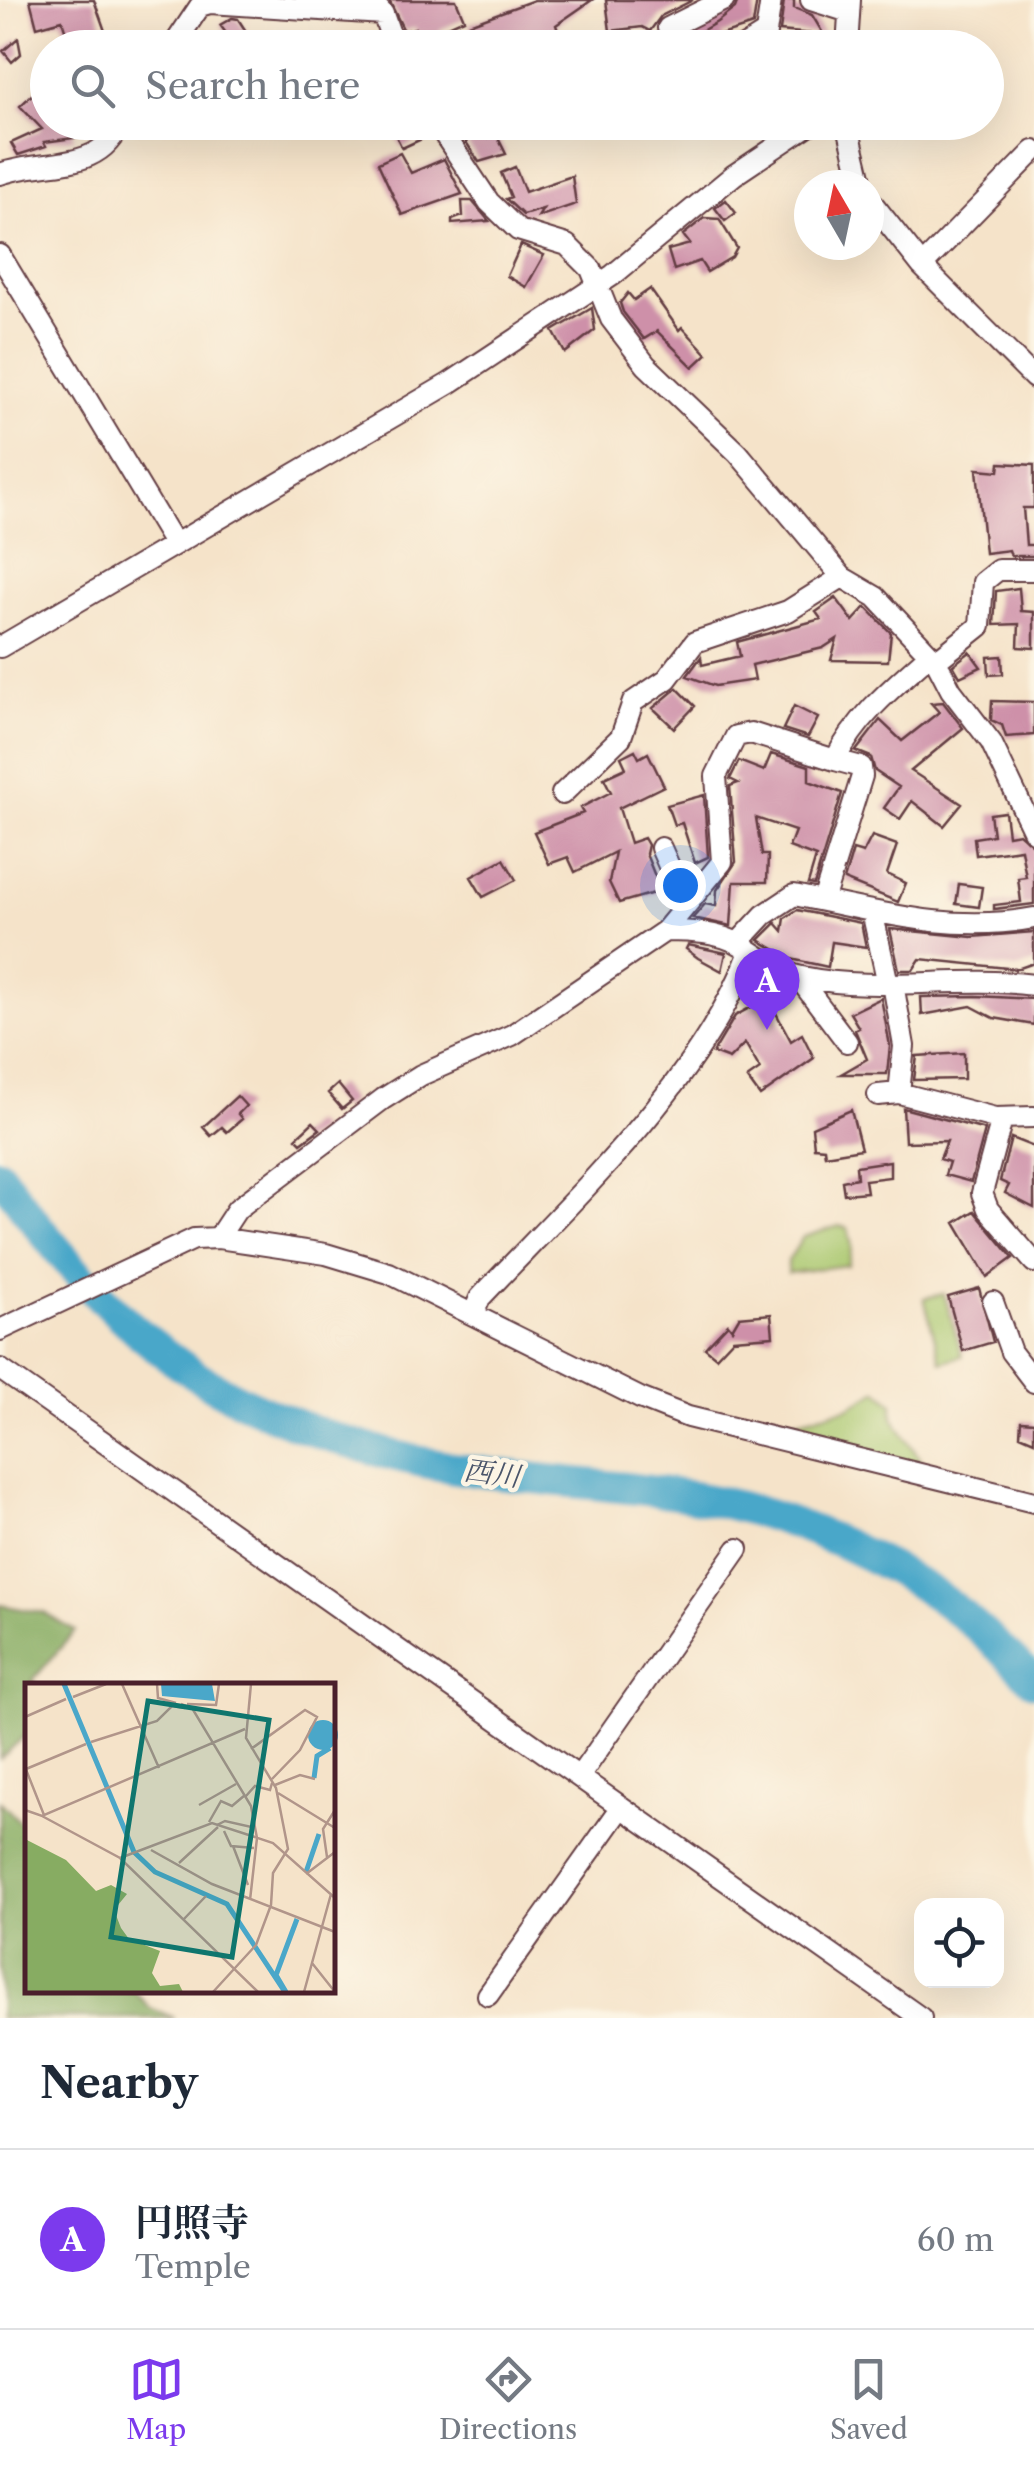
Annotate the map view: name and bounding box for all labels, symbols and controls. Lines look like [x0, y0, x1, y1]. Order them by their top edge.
search box [30, 30, 1004, 140]
icon: search [65, 58, 120, 113]
text: Search here [145, 62, 360, 109]
north arrow [794, 170, 884, 260]
your location [655, 860, 706, 911]
pin: A [734, 948, 800, 1030]
water label: 西川 [462, 1453, 525, 1494]
inset map [25, 1683, 335, 1993]
map controls [914, 1898, 1004, 1988]
button: locate [914, 1898, 1004, 1988]
text: Nearby [40, 2057, 198, 2109]
text: 円照寺 [135, 2199, 249, 2246]
text: A [60, 2220, 85, 2259]
text: 60 m [917, 2220, 994, 2259]
text: Temple [135, 2247, 251, 2286]
tab: Map [126, 2352, 186, 2446]
tab: Directions [439, 2352, 577, 2446]
tab: Saved [830, 2352, 908, 2446]

